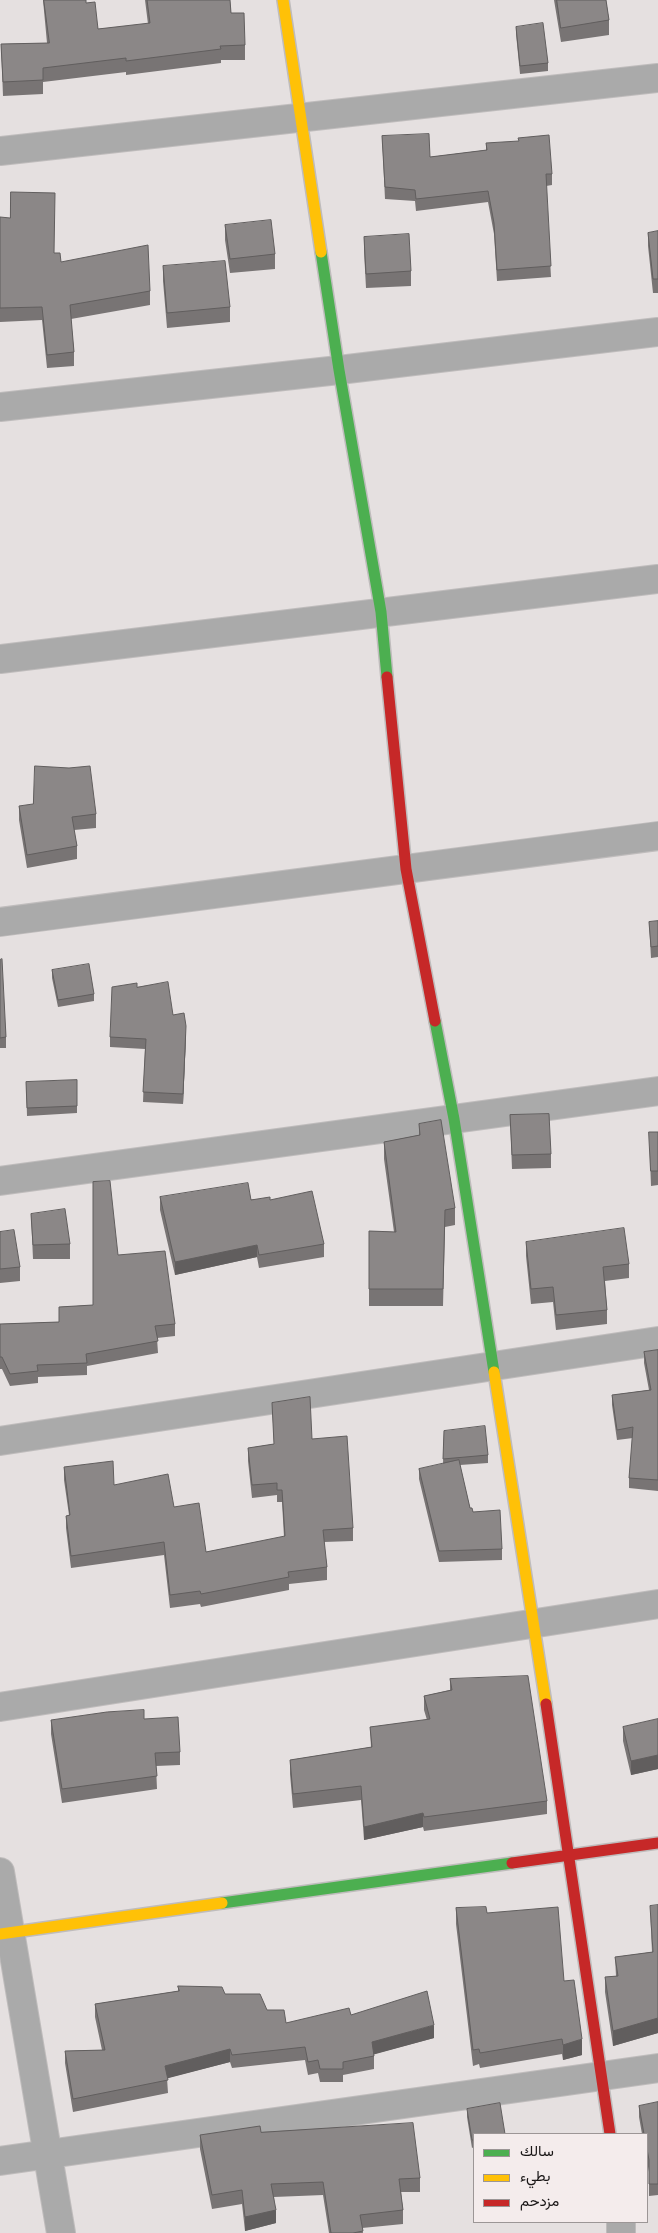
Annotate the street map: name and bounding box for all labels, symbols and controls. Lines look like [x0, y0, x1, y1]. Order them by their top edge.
legend [473, 2133, 648, 2223]
text: سالك [520, 2142, 554, 2160]
text: بطيء [520, 2167, 550, 2185]
text: مزدحم [520, 2192, 559, 2210]

